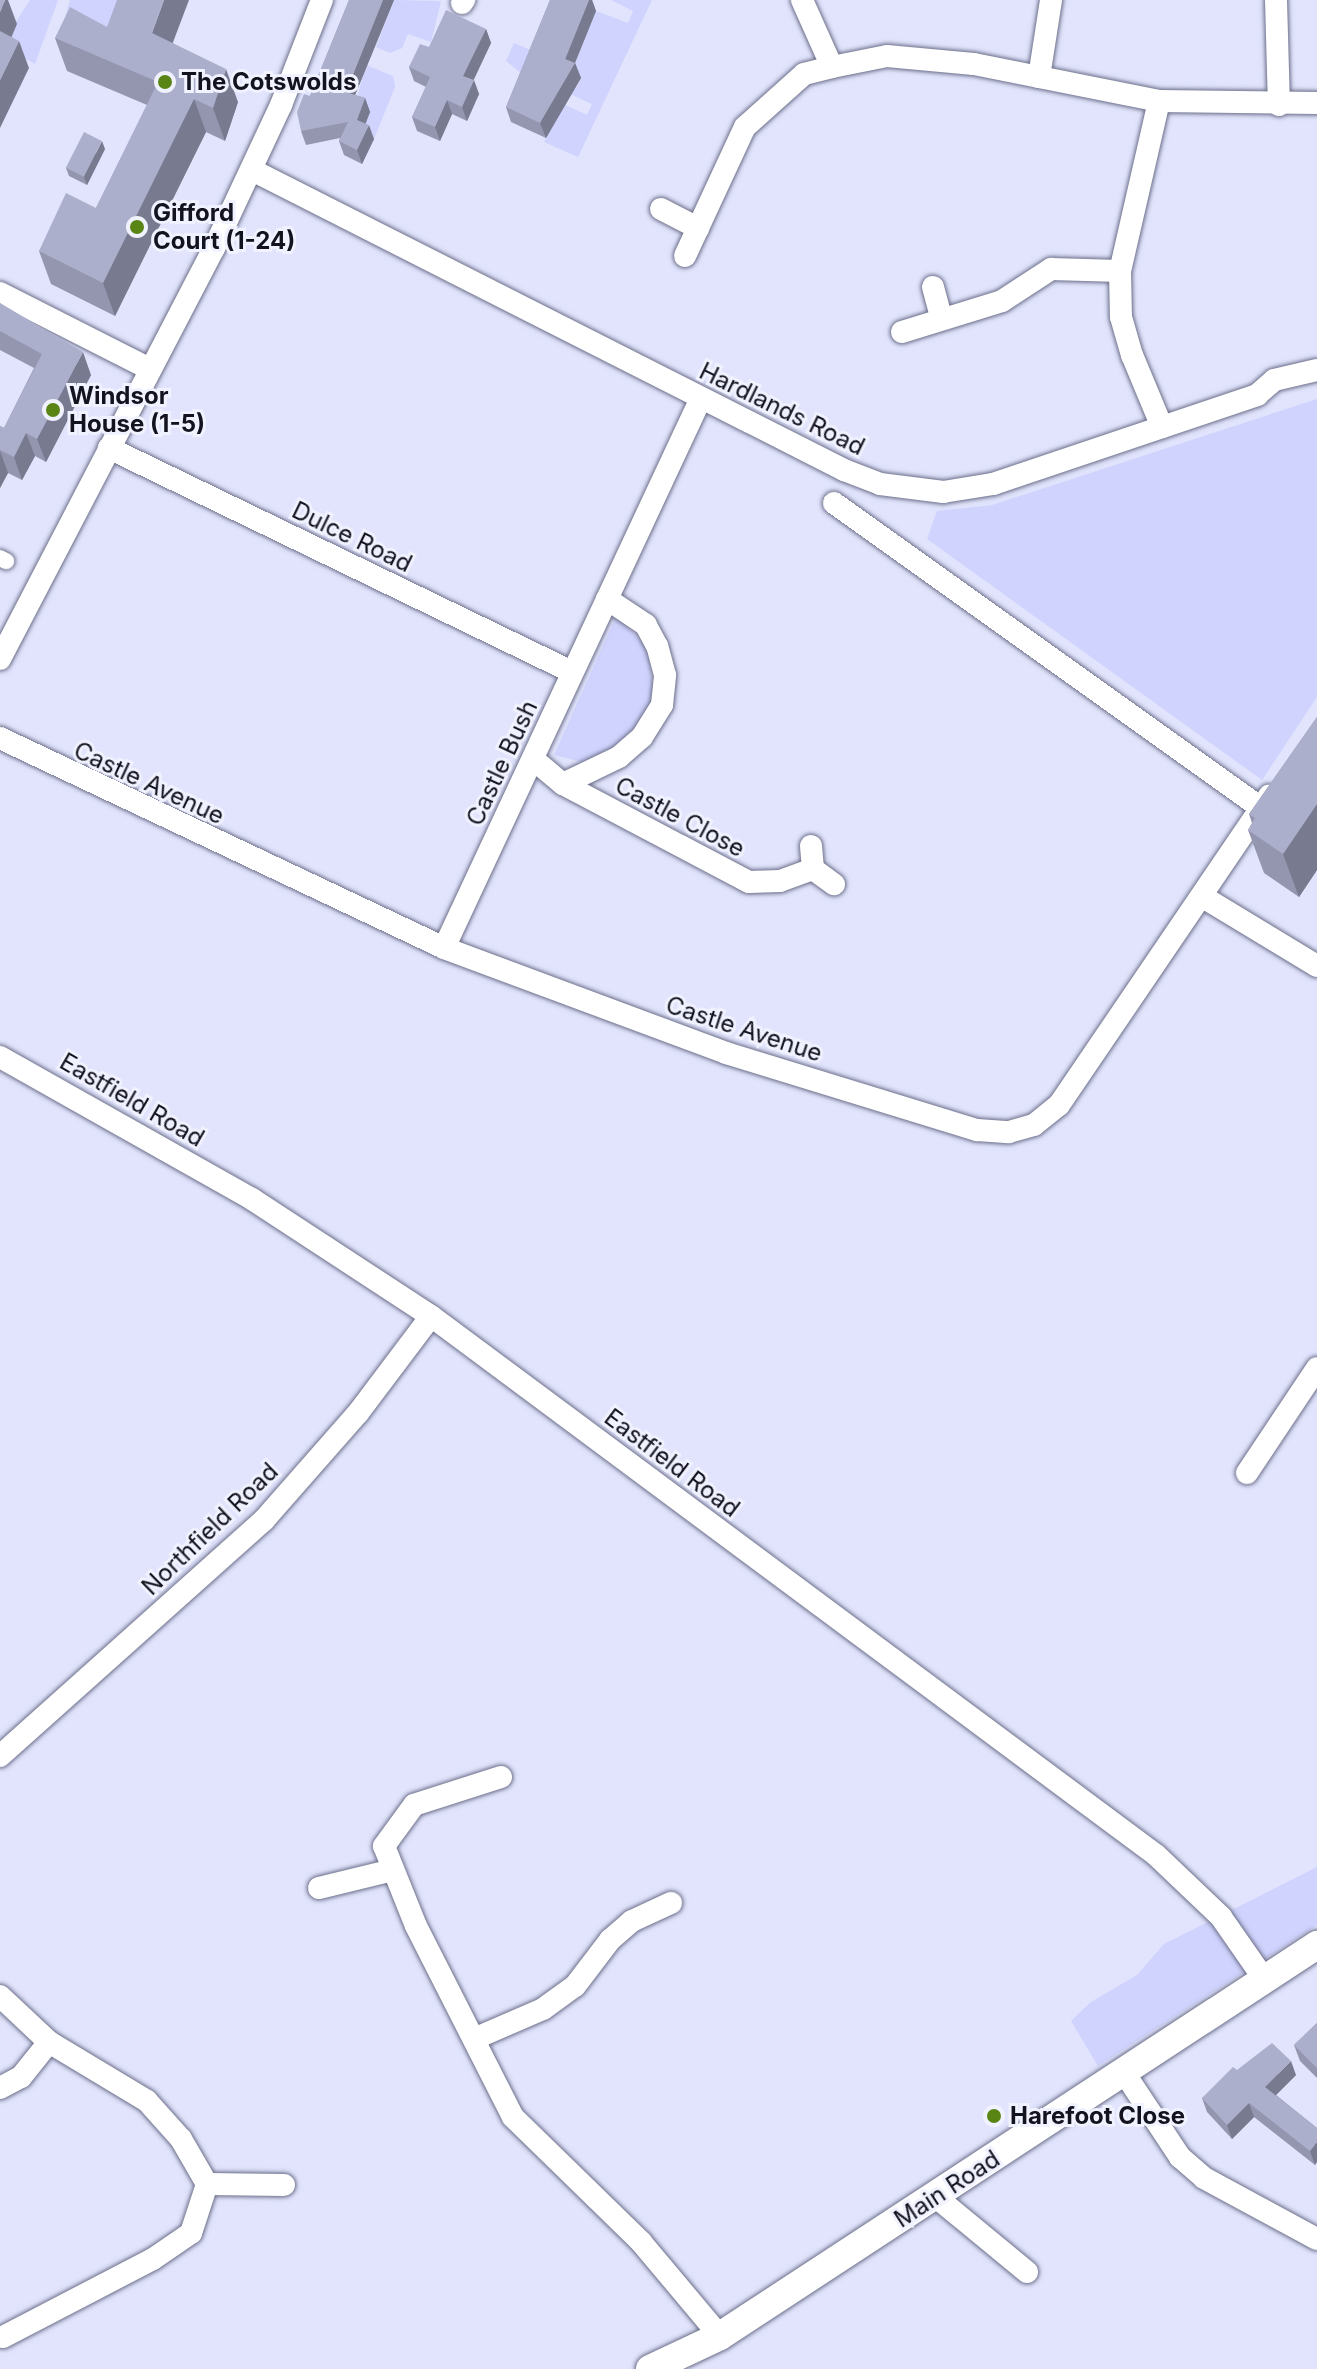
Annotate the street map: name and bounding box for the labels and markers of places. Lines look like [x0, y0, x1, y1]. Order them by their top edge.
place label: The Cotswolds [181, 68, 356, 96]
marker: The Cotswolds [156, 73, 174, 91]
place label: Gifford Court (1-24) [153, 199, 295, 255]
marker: Gifford Court (1-24) [128, 218, 146, 236]
place label: Windsor House (1-5) [69, 382, 205, 438]
marker: Windsor House (1-5) [44, 401, 62, 419]
place label: Harefoot Close [1010, 2102, 1185, 2130]
marker: Harefoot Close [985, 2107, 1003, 2125]

